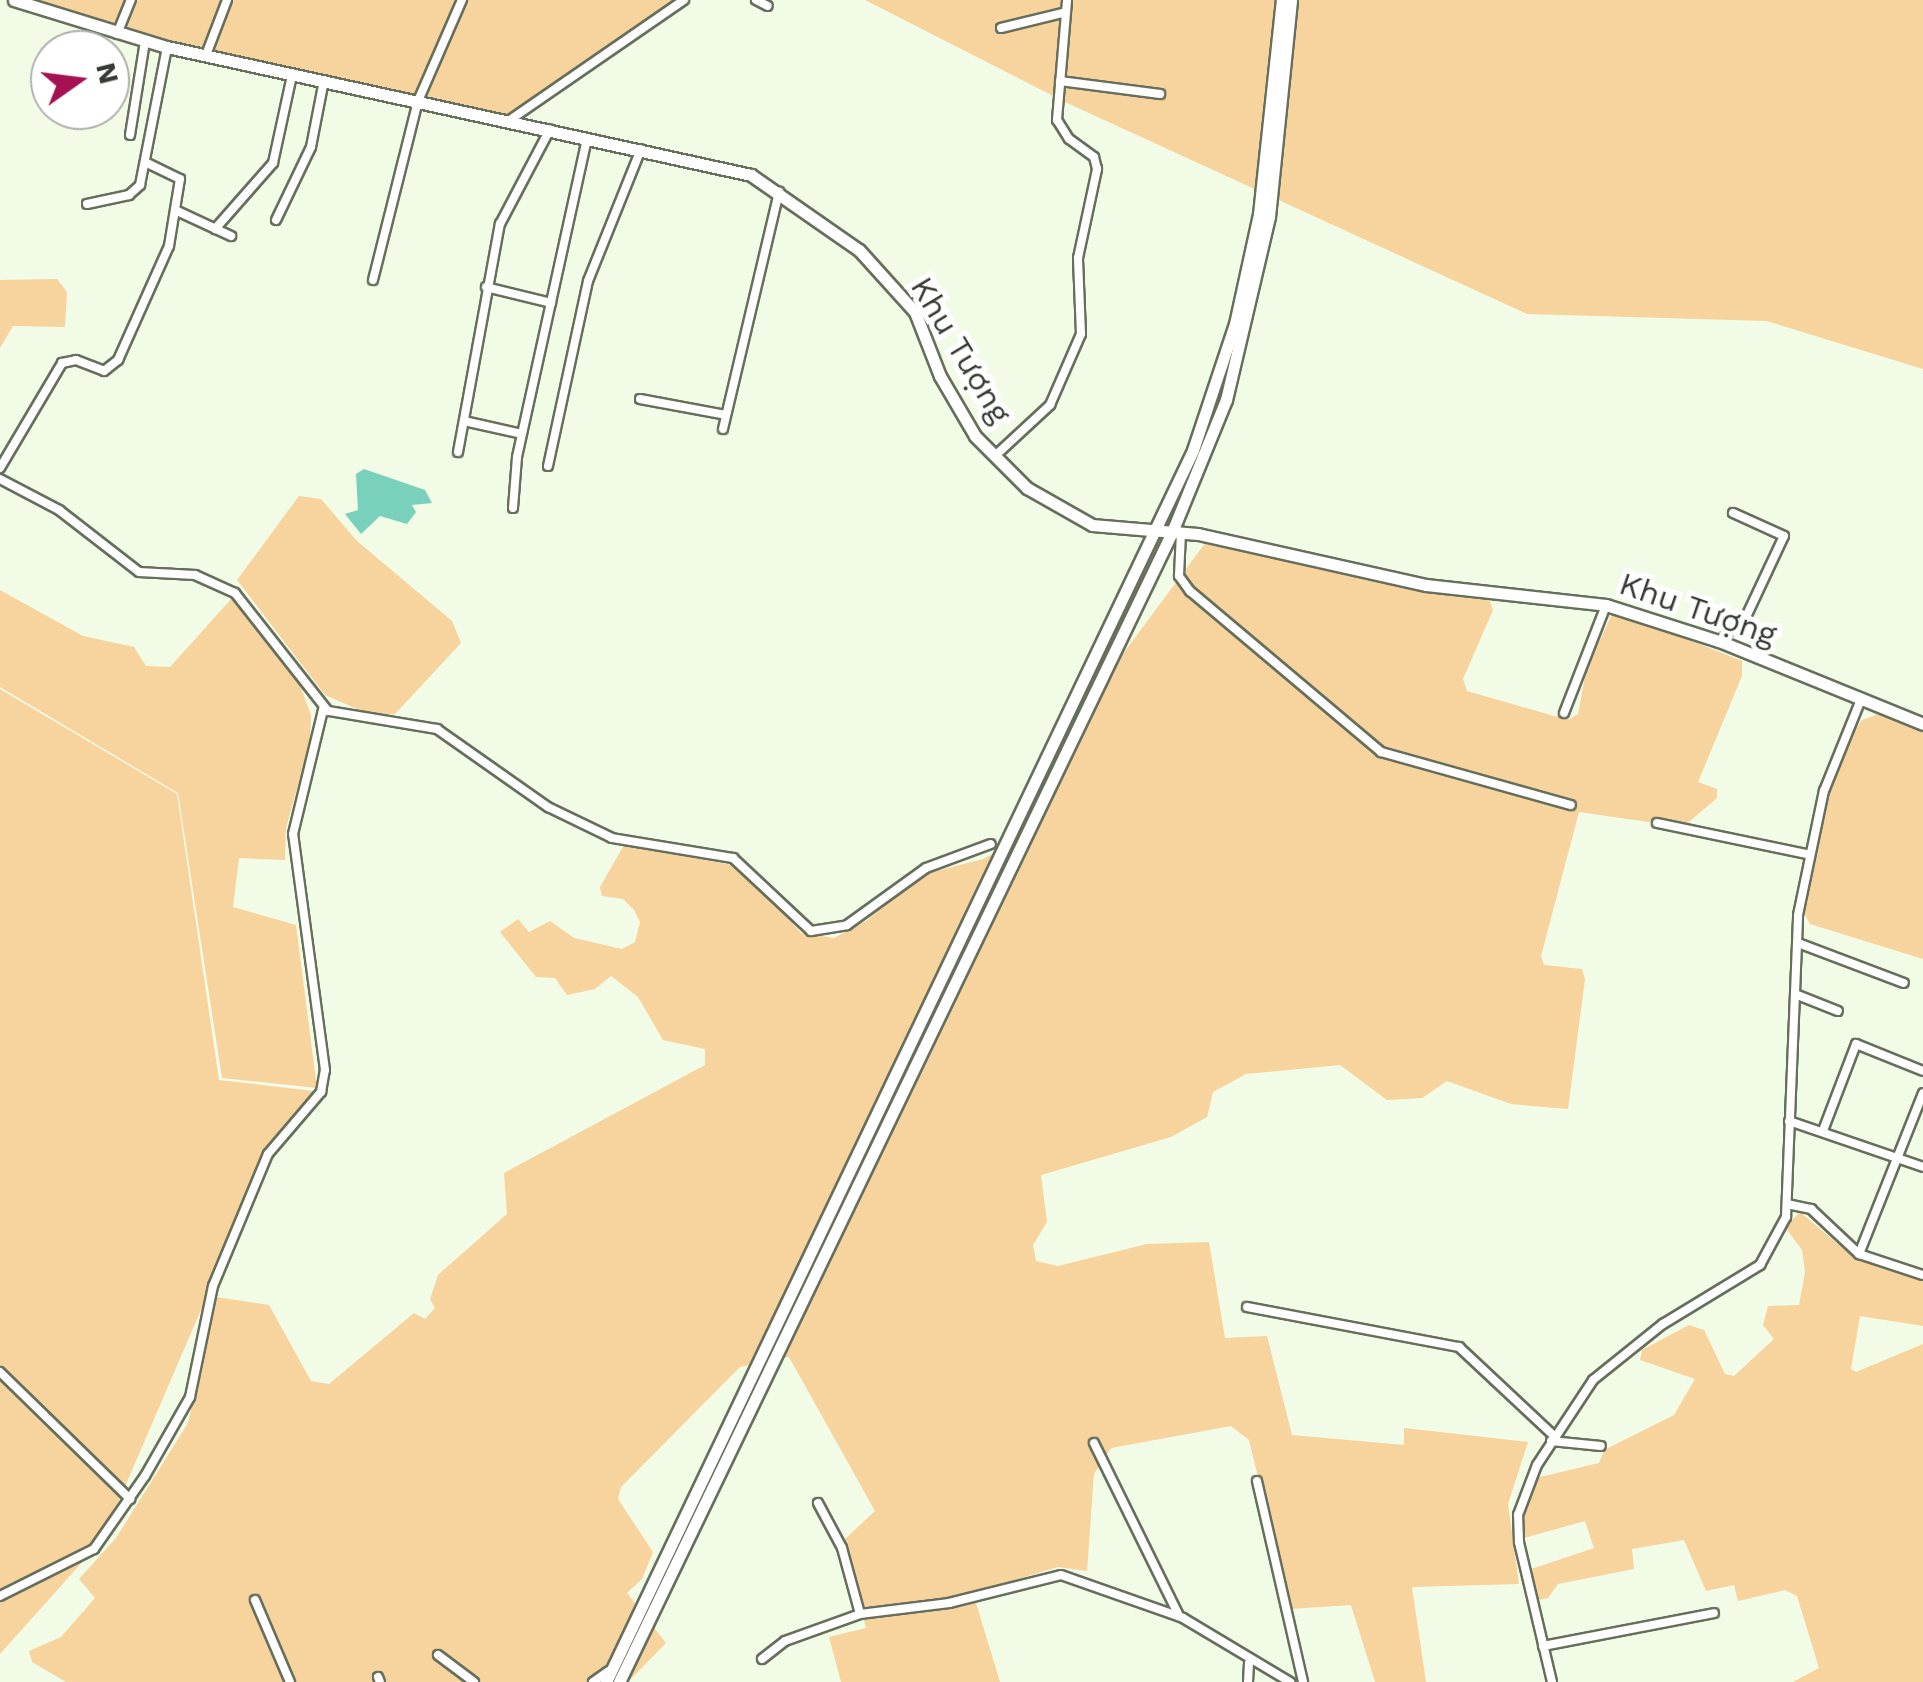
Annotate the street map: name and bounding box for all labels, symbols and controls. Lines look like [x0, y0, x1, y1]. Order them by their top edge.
north arrow [30, 30, 130, 130]
text: N [89, 59, 126, 87]
street label: Khu Tượng [902, 270, 1020, 430]
street label: Khu Tượng [1614, 564, 1782, 654]

